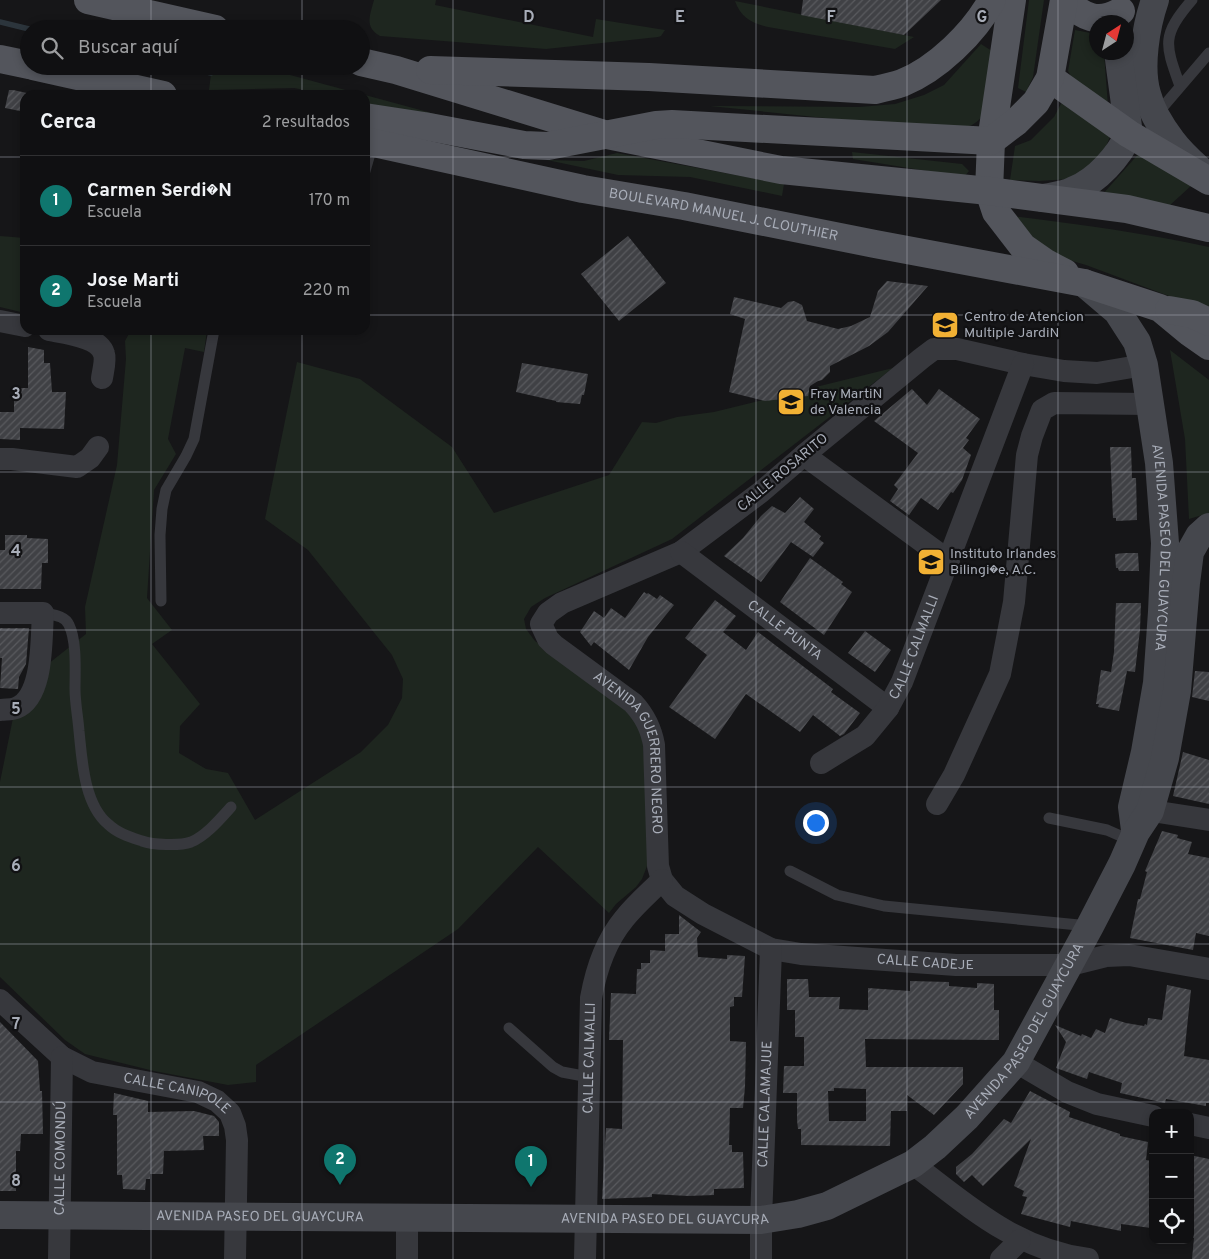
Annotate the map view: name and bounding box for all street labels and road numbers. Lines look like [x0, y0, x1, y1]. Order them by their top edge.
street label: BOULEVARD MANUEL J. CLOUTHIER [608, 185, 839, 245]
street label: CALLE ROSARITO [734, 430, 832, 516]
street label: AVENIDA PASEO DEL GUAYCURA [1148, 442, 1174, 652]
street label: CALLE CALMALLI [886, 593, 943, 703]
street label: CALLE PUNTA [744, 596, 826, 664]
street label: AVENIDA GUERRERO NEGRO [590, 668, 665, 835]
street label: AVENIDA PASEO DEL GUAYCURA [961, 940, 1088, 1123]
street label: CALLE CADEJE [876, 951, 974, 974]
street label: CALLE CALMALLI [580, 1002, 599, 1114]
street label: CALLE CALAMAJUE [754, 1040, 776, 1168]
street label: CALLE CANIPOLE [122, 1070, 234, 1118]
street label: CALLE COMONDÚ [51, 1100, 70, 1216]
street label: AVENIDA PASEO DEL GUAYCURA [156, 1208, 364, 1226]
street label: AVENIDA PASEO DEL GUAYCURA [561, 1210, 770, 1229]

